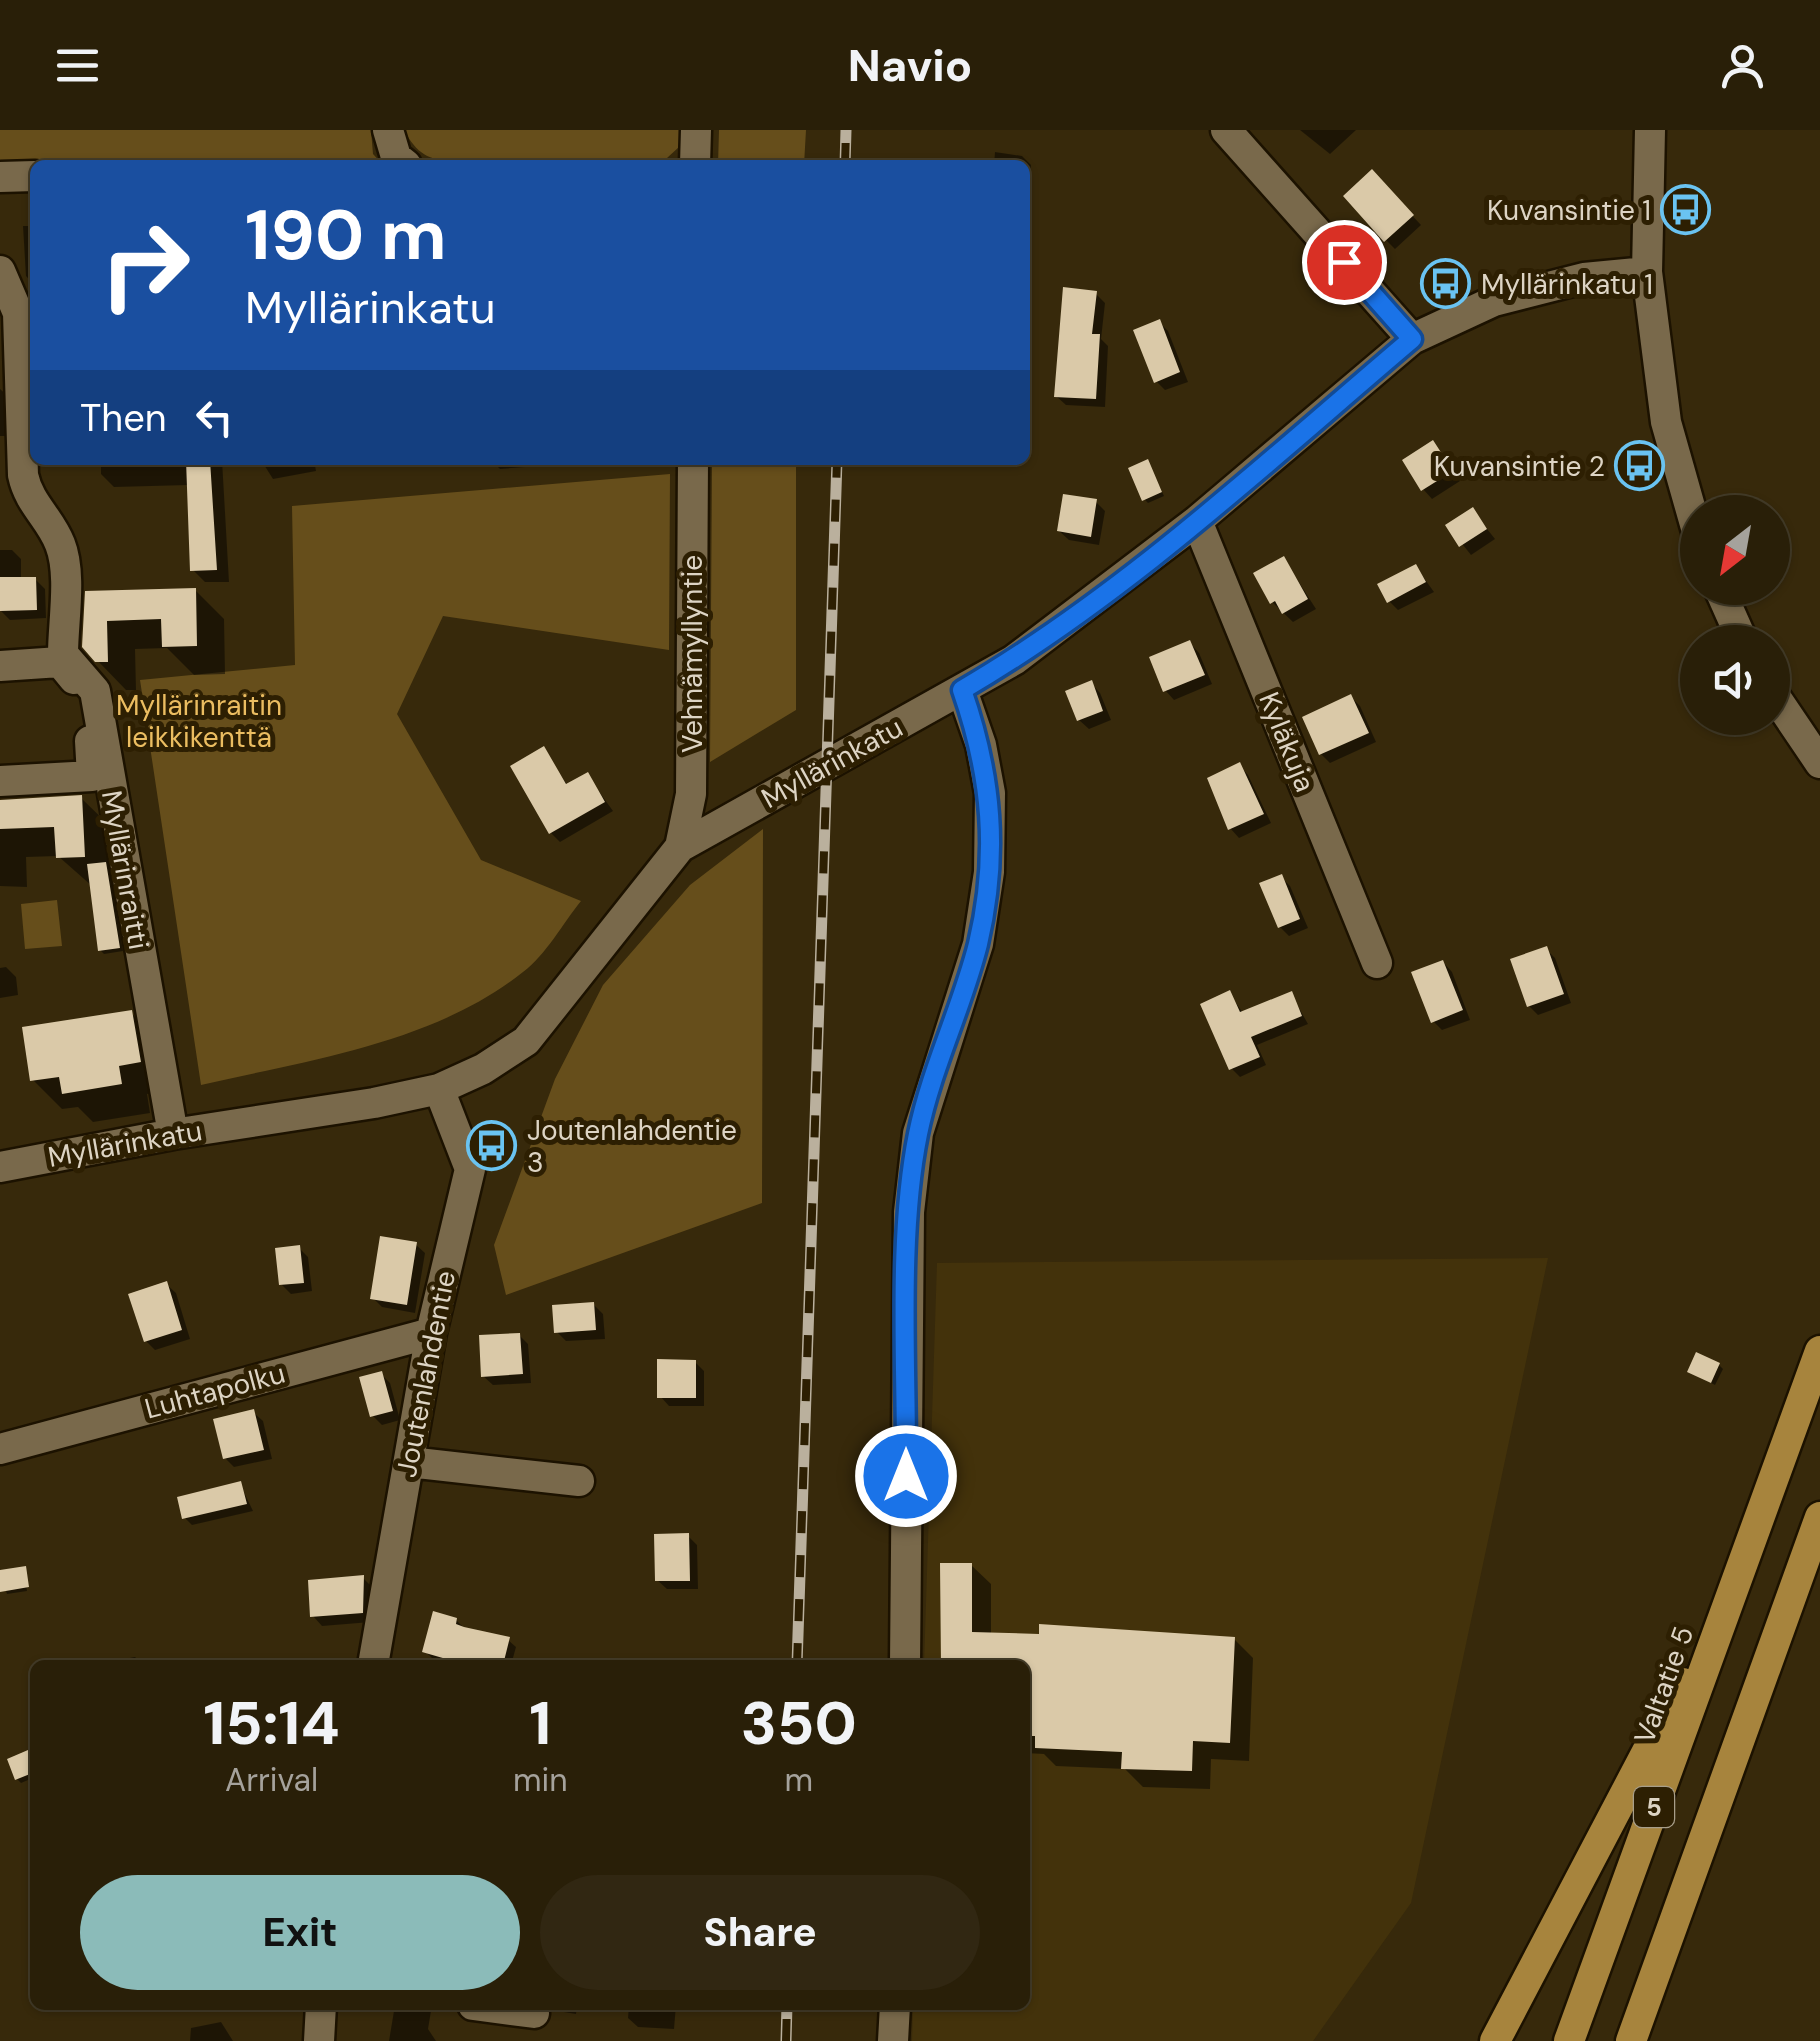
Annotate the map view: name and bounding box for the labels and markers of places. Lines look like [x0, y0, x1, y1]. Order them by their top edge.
bus stop icon: Kuvansintie 1 [1660, 184, 1712, 236]
place label: Kuvansintie 1 [1487, 192, 1651, 229]
pin [1302, 220, 1387, 305]
bus stop icon: Myllärinkatu 1 [1420, 258, 1472, 310]
place label: Myllärinkatu 1 [1481, 266, 1653, 303]
bus stop icon: Kuvansintie 2 [1614, 440, 1666, 492]
place label: Kuvansintie 2 [1434, 448, 1605, 485]
place label: Joutenlahdentie 3 [527, 1112, 737, 1181]
bus stop icon: Joutenlahdentie 3 [466, 1120, 518, 1172]

